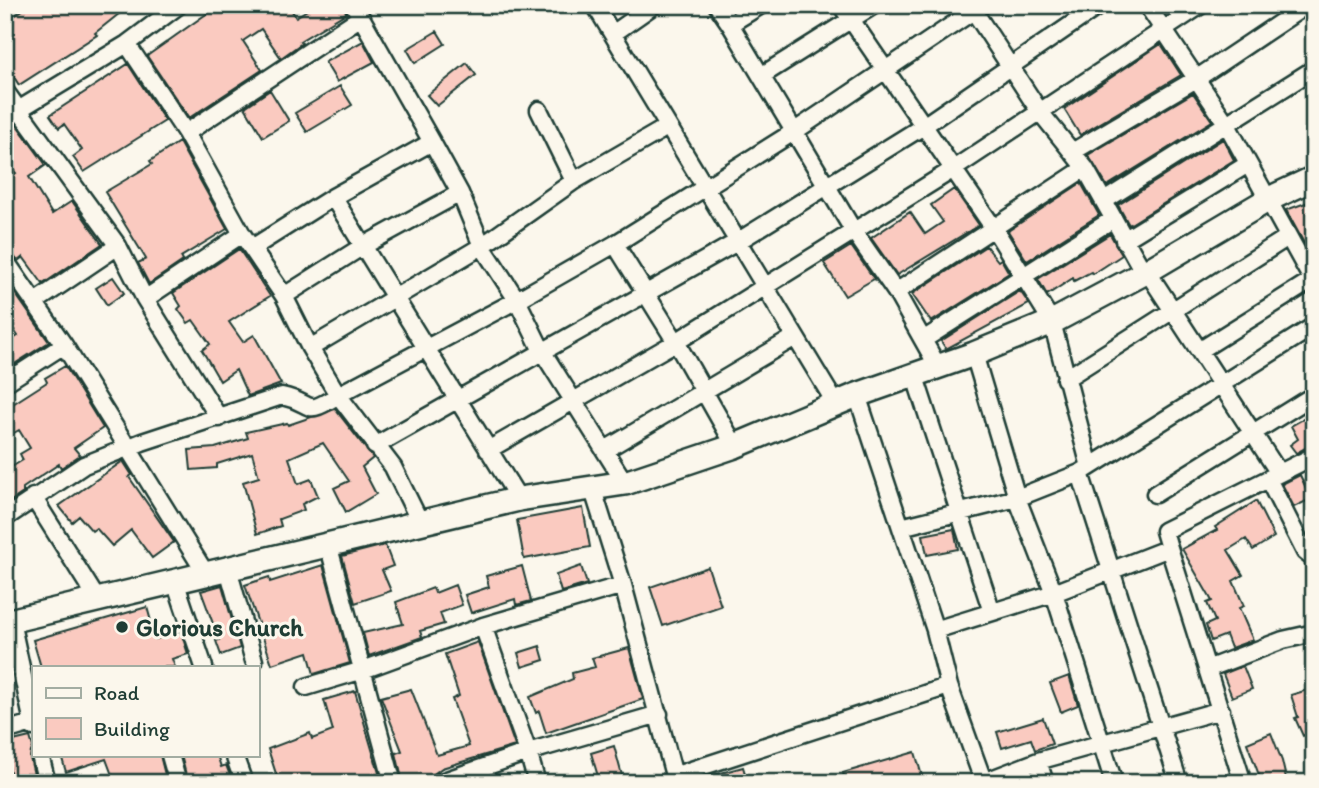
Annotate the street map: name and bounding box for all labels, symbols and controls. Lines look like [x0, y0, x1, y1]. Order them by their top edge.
place label: Glorious Church [136, 613, 304, 642]
marker: Glorious Church [114, 619, 130, 635]
legend [32, 666, 259, 756]
text: Road [94, 680, 140, 705]
text: Building [94, 716, 170, 741]

